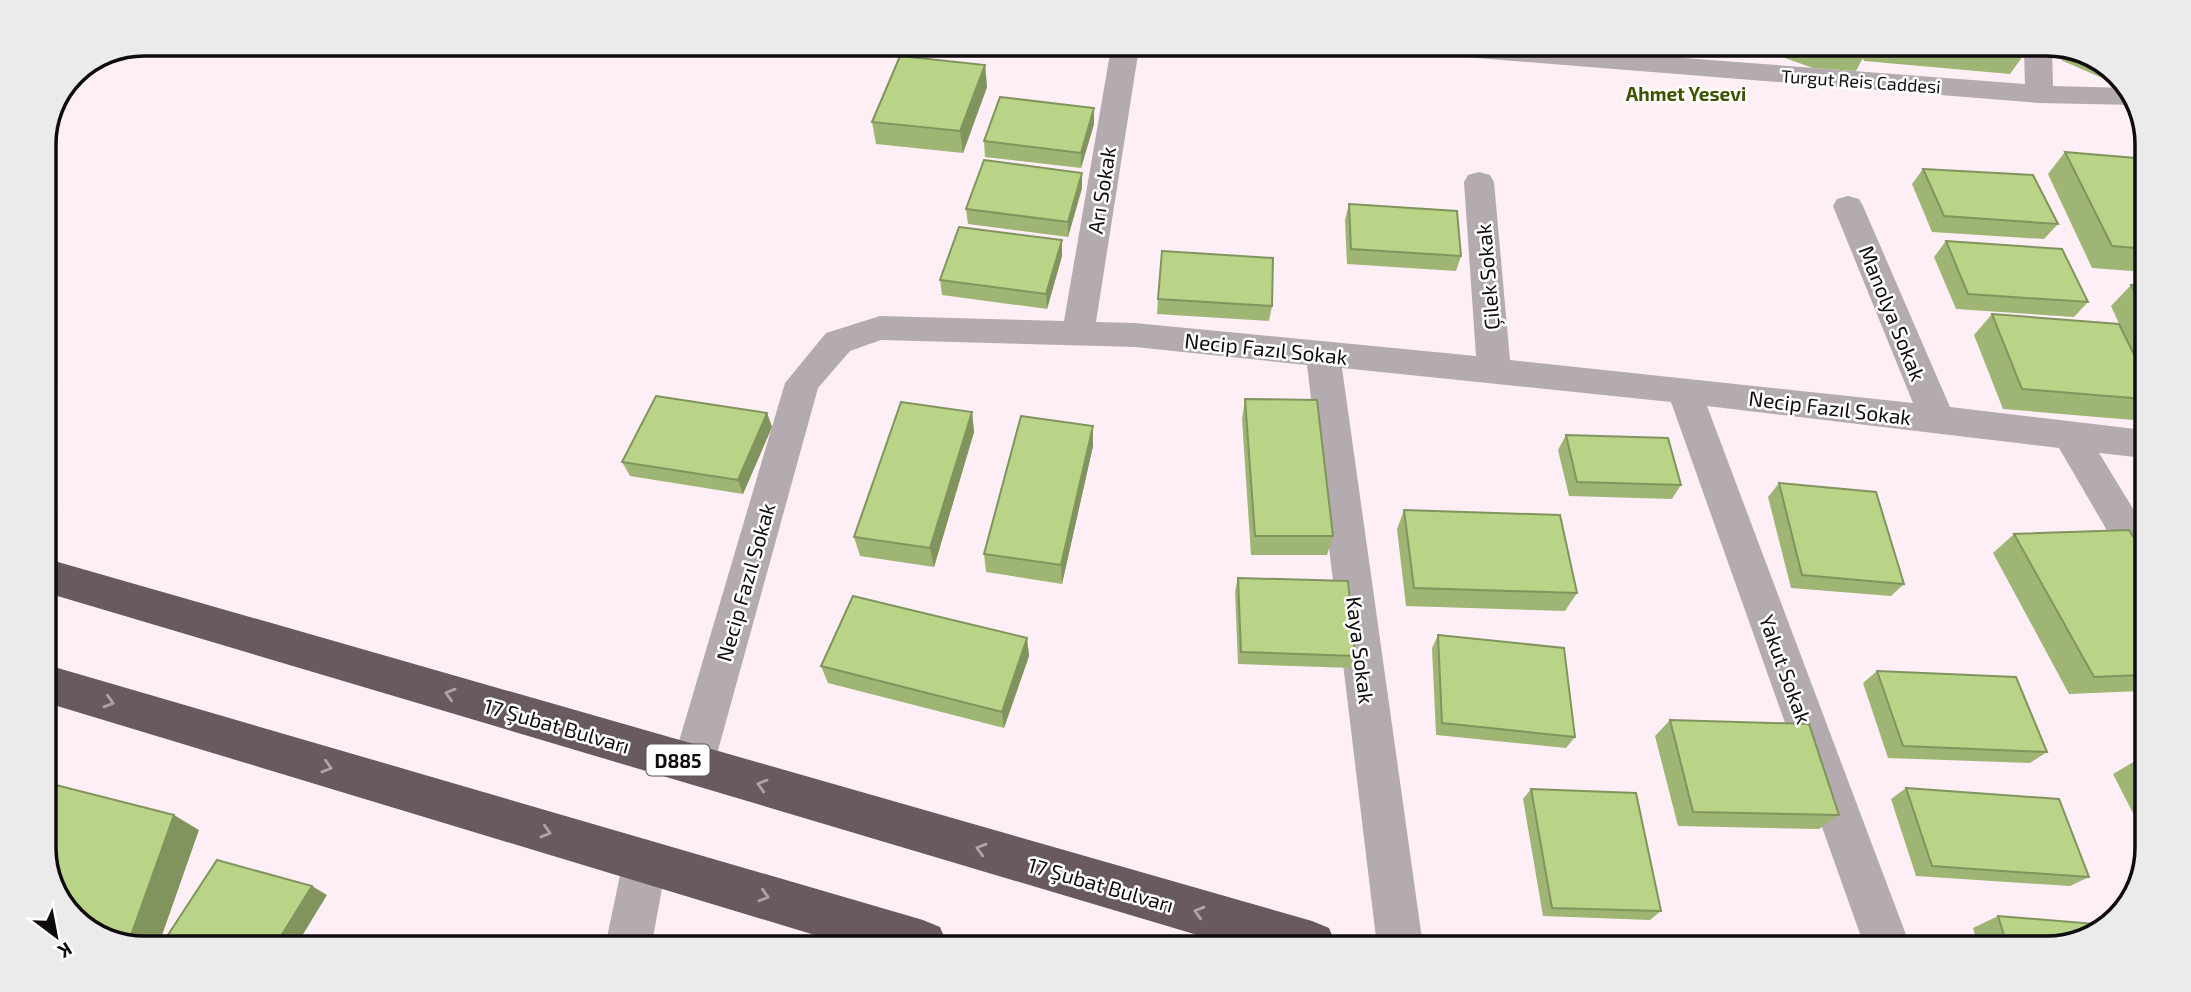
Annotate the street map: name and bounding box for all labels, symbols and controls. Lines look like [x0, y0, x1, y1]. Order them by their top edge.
street label: Turgut Reis Caddesi [1781, 64, 1941, 98]
district label: Ahmet Yesevi [1626, 82, 1746, 105]
street label: Arı Sokak [1082, 144, 1120, 235]
street label: Çilek Sokak [1470, 222, 1506, 331]
street label: Manolya Sokak [1854, 242, 1932, 385]
street label: Necip Fazıl Sokak [1183, 327, 1349, 369]
street label: Necip Fazıl Sokak [1747, 385, 1913, 429]
street label: Necip Fazıl Sokak [710, 500, 780, 664]
street label: Kaya Sokak [1342, 595, 1380, 705]
street label: Yakut Sokak [1755, 611, 1817, 727]
one-way arrow [444, 687, 456, 702]
street label: 17 Şubat Bulvarı [481, 692, 633, 760]
one-way arrow [103, 694, 115, 709]
road number: D885 [646, 744, 710, 776]
one-way arrow [321, 758, 333, 773]
one-way arrow [756, 779, 768, 794]
one-way arrow [539, 823, 551, 838]
one-way arrow [975, 842, 987, 857]
street label: 17 Şubat Bulvarı [1025, 851, 1177, 919]
one-way arrow [757, 888, 769, 903]
north arrow [21, 901, 91, 971]
one-way arrow [1193, 906, 1205, 921]
text: K [54, 938, 76, 964]

